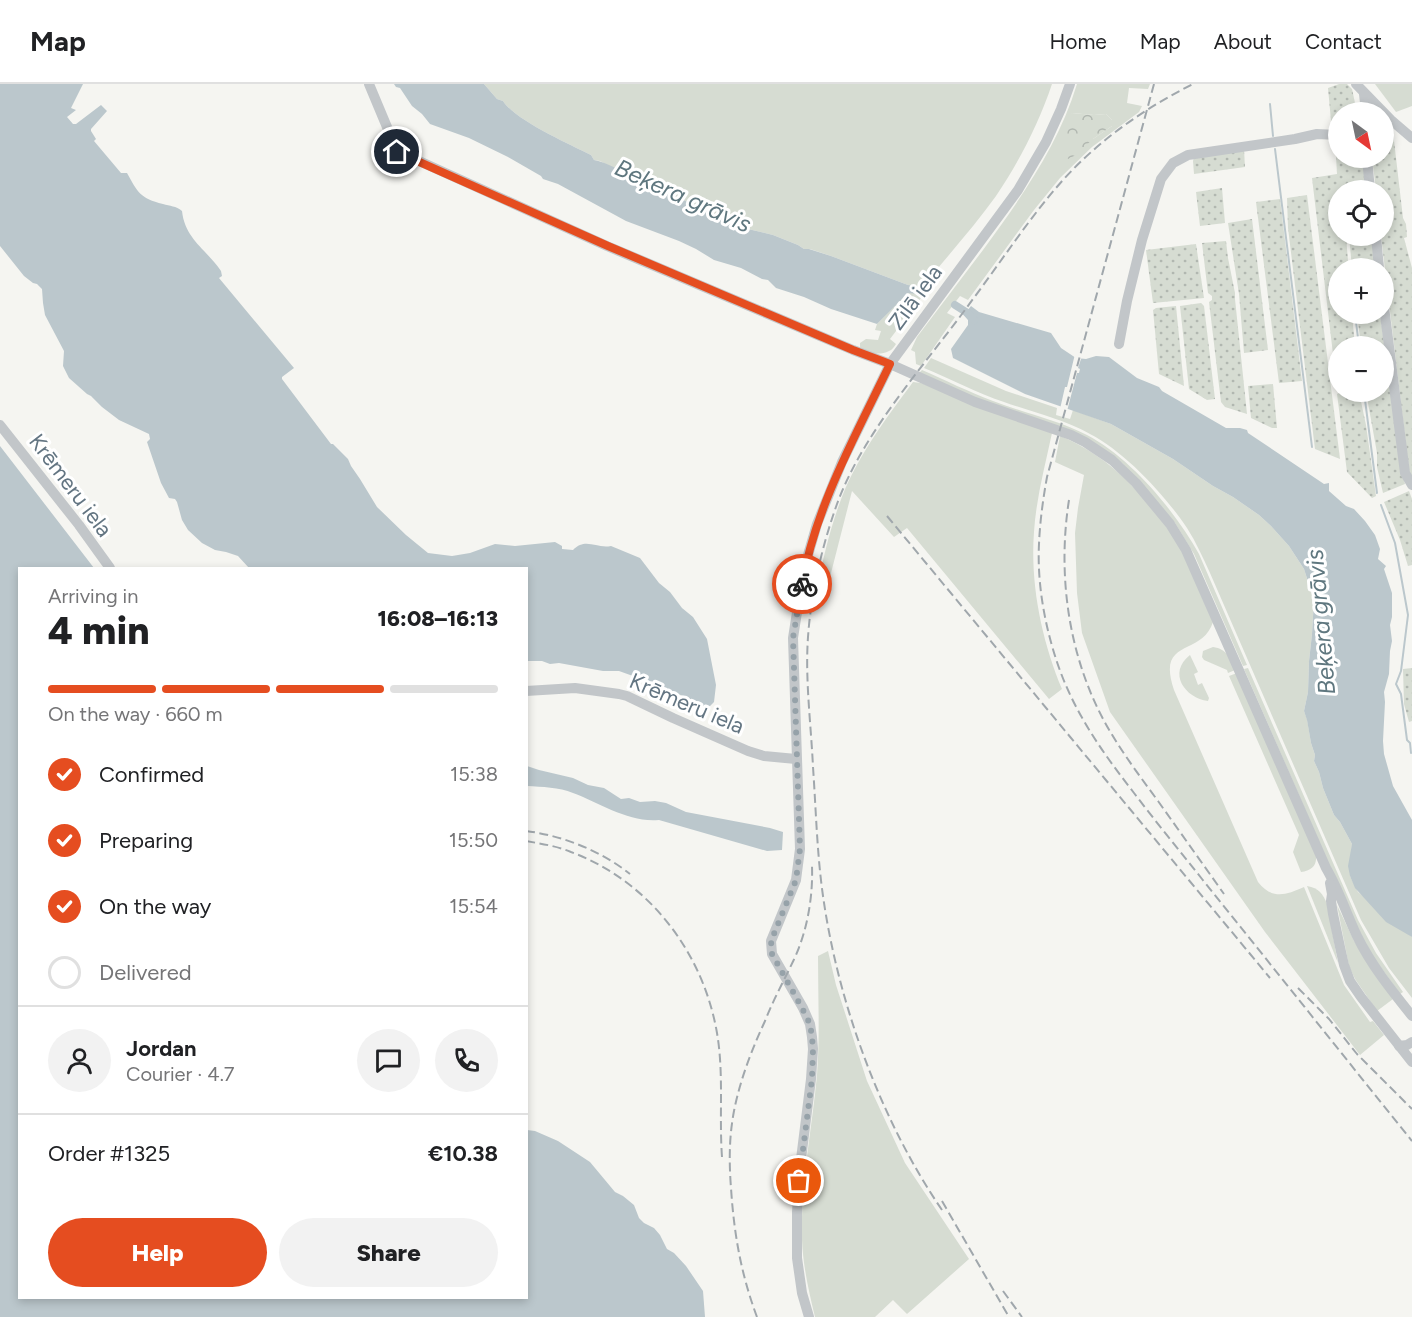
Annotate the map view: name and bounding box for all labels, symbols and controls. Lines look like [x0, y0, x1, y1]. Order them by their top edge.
text: Map [30, 24, 86, 58]
text: Home [1050, 29, 1107, 54]
text: Map [1140, 29, 1181, 54]
text: About [1214, 29, 1272, 54]
text: Contact [1305, 29, 1382, 54]
north arrow [1328, 102, 1394, 168]
map controls [1328, 102, 1394, 402]
pin [371, 126, 422, 177]
icon: home [380, 135, 413, 168]
water label: Beķera grāvis [611, 153, 756, 239]
button: locate [1328, 180, 1394, 246]
button: + [1328, 258, 1394, 324]
street label: Zilā iela [883, 259, 948, 335]
button: − [1328, 336, 1394, 402]
street label: Krēmeru iela [23, 428, 118, 542]
water label: Beķera grāvis [1300, 548, 1341, 696]
courier [772, 554, 832, 614]
icon: bike [786, 568, 819, 601]
text: Arriving in [48, 584, 138, 608]
text: 16:08–16:13 [378, 605, 498, 632]
text: 4 min [48, 607, 150, 654]
street label: Krēmeru iela [625, 667, 748, 740]
text: On the way · 660 m [48, 702, 223, 726]
icon: check [48, 758, 81, 791]
text: Confirmed [99, 761, 204, 788]
text: 15:38 [450, 762, 498, 786]
icon: check [48, 824, 81, 857]
text: Preparing [99, 827, 193, 854]
text: 15:50 [449, 828, 498, 852]
icon: check [48, 890, 81, 923]
text: On the way [99, 893, 211, 920]
text: 15:54 [449, 894, 498, 918]
text: Delivered [99, 959, 192, 986]
button: person [48, 1029, 111, 1092]
button: chat [357, 1029, 420, 1092]
button: phone [435, 1029, 498, 1092]
text: Jordan [126, 1035, 197, 1062]
text: Courier · 4.7 [126, 1062, 235, 1086]
text: Order #1325 [48, 1140, 170, 1167]
text: €10.38 [428, 1140, 498, 1167]
pin [773, 1155, 824, 1206]
icon: bag [782, 1164, 815, 1197]
button: Help [48, 1218, 267, 1287]
button: Share [279, 1218, 498, 1287]

